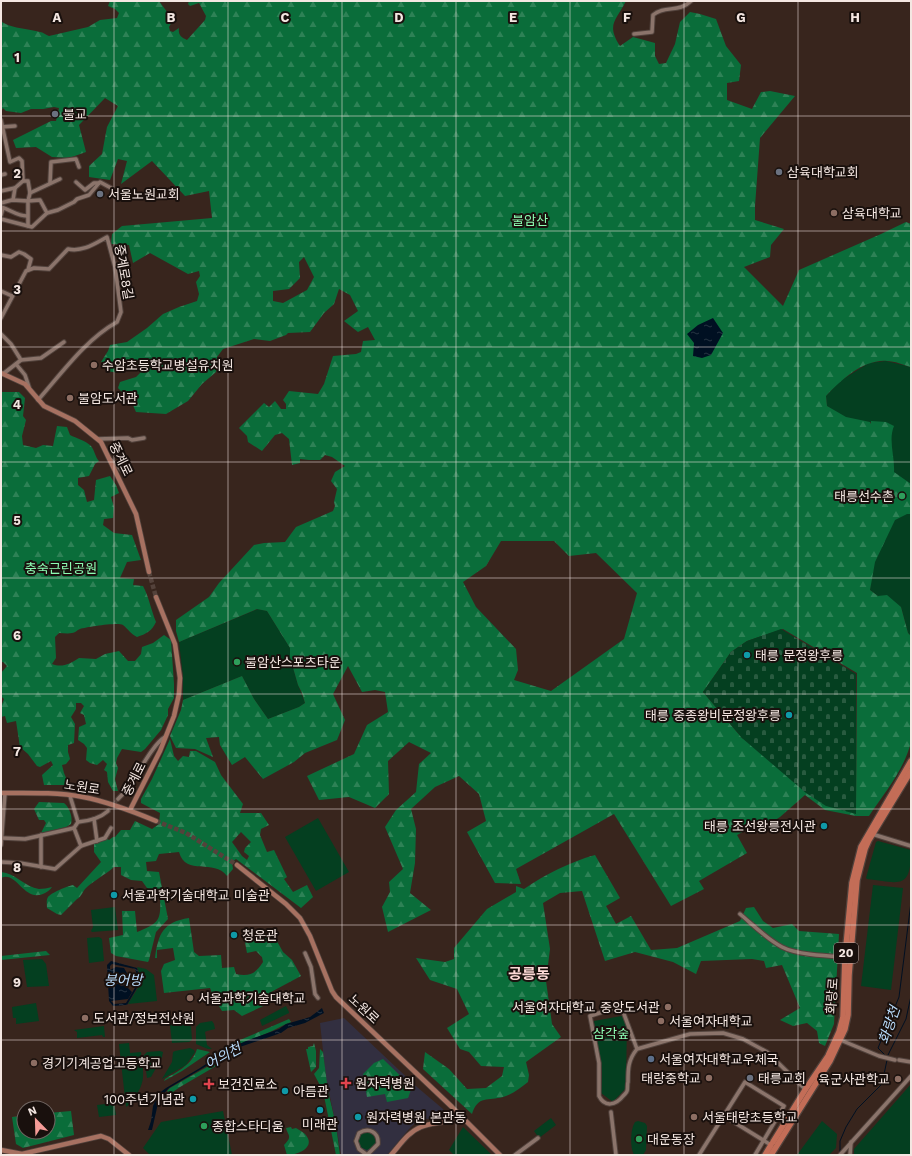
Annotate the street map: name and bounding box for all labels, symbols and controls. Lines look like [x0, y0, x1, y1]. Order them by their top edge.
text: A [53, 10, 62, 25]
text: B [167, 10, 176, 25]
text: C [281, 10, 290, 25]
text: D [394, 10, 404, 25]
text: E [509, 10, 517, 25]
text: F [623, 10, 631, 25]
text: G [736, 10, 746, 25]
text: H [850, 10, 860, 25]
text: 1 [14, 50, 20, 65]
place label: 불교 [63, 107, 87, 122]
marker: 불교 [50, 109, 60, 119]
place label: 삼육대학교회 [787, 165, 859, 180]
text: 2 [13, 166, 21, 181]
marker: 삼육대학교회 [774, 167, 784, 177]
place label: 서울노원교회 [108, 187, 180, 202]
marker: 서울노원교회 [95, 189, 105, 199]
place label: 삼육대학교 [842, 206, 902, 221]
marker: 삼육대학교 [829, 208, 839, 218]
park label: 불암산 [512, 213, 548, 228]
street label: 중계로8길 [112, 243, 136, 301]
text: 3 [13, 282, 21, 297]
place label: 수암초등학교병설유치원 [102, 358, 234, 373]
marker: 수암초등학교병설유치원 [89, 360, 99, 370]
place label: 불암도서관 [78, 391, 138, 406]
marker: 불암도서관 [65, 393, 75, 403]
text: 4 [13, 397, 22, 412]
street label: 중계로 [106, 440, 136, 478]
place label: 태릉선수촌 [834, 489, 894, 504]
marker: 태릉선수촌 [897, 491, 907, 501]
text: 5 [13, 513, 21, 528]
park label: 충숙근린공원 [25, 561, 97, 576]
text: 6 [13, 628, 21, 643]
place label: 태릉 문정왕후릉 [755, 648, 843, 663]
marker: 태릉 문정왕후릉 [742, 650, 752, 660]
place label: 불암산스포츠타운 [245, 655, 341, 670]
marker: 불암산스포츠타운 [232, 657, 242, 667]
place label: 태릉 중종왕비문정왕후릉 [645, 708, 781, 723]
marker: 태릉 중종왕비문정왕후릉 [784, 710, 794, 720]
text: 7 [13, 744, 21, 759]
street label: 중계로 [119, 760, 149, 798]
street label: 노원로 [63, 777, 101, 797]
place label: 태릉 조선왕릉전시관 [704, 819, 816, 834]
marker: 태릉 조선왕릉전시관 [819, 821, 829, 831]
text: 8 [13, 860, 21, 875]
place label: 서울과학기술대학교 미술관 [122, 888, 270, 903]
marker: 서울과학기술대학교 미술관 [109, 890, 119, 900]
place label: 청운관 [242, 928, 278, 943]
marker: 청운관 [229, 930, 239, 940]
road number: 20 [834, 943, 858, 963]
district label: 공릉동 [508, 965, 550, 983]
water label: 붕어방 [104, 972, 144, 988]
text: 9 [13, 975, 21, 990]
street label: 화랑로 [823, 978, 841, 1014]
place label: 서울과학기술대학교 [198, 991, 306, 1006]
street label: 노원로 [346, 991, 382, 1027]
marker: 서울과학기술대학교 [185, 993, 195, 1003]
place label: 서울여자대학교 중앙도서관 [512, 1000, 660, 1015]
marker: 서울여자대학교 중앙도서관 [663, 1002, 673, 1012]
water label: 화랑천 [875, 1003, 903, 1046]
place label: 도서관/정보전산원 [93, 1011, 194, 1026]
marker: 도서관/정보전산원 [80, 1013, 90, 1023]
place label: 서울여자대학교 [669, 1014, 753, 1029]
marker: 서울여자대학교 [656, 1016, 666, 1026]
park label: 삼각숲 [593, 1026, 629, 1041]
water label: 어의천 [202, 1039, 245, 1072]
place label: 서울여자대학교우체국 [659, 1052, 779, 1067]
marker: 서울여자대학교우체국 [646, 1054, 656, 1064]
place label: 경기기계공업고등학교 [42, 1056, 162, 1071]
marker: 경기기계공업고등학교 [29, 1058, 39, 1068]
place label: 태랑중학교 [641, 1071, 701, 1086]
place label: 태릉교회 [758, 1071, 806, 1086]
place label: 육군사관학교 [818, 1072, 890, 1087]
marker: 태랑중학교 [704, 1073, 714, 1083]
marker: 태릉교회 [745, 1073, 755, 1083]
marker: 육군사관학교 [893, 1074, 903, 1084]
place label: 원자력병원 [355, 1076, 415, 1091]
place label: 보건진료소 [218, 1077, 278, 1092]
marker: 원자력병원 [340, 1077, 352, 1089]
marker: 보건진료소 [203, 1078, 215, 1090]
place label: 아름관 [293, 1084, 329, 1099]
marker: 아름관 [280, 1086, 290, 1096]
place label: 100주년기념관 [104, 1092, 185, 1107]
marker: 100주년기념관 [188, 1094, 198, 1104]
north arrow [16, 1100, 56, 1140]
text: N [26, 1104, 39, 1119]
marker: 미래관 [315, 1105, 325, 1115]
place label: 원자력병원 본관동 [366, 1110, 466, 1125]
place label: 서울태랑초등학교 [702, 1110, 798, 1125]
marker: 원자력병원 본관동 [353, 1112, 363, 1122]
marker: 서울태랑초등학교 [689, 1112, 699, 1122]
place label: 미래관 [302, 1117, 338, 1132]
place label: 종합스타디움 [212, 1119, 284, 1134]
marker: 종합스타디움 [199, 1121, 209, 1131]
place label: 대운동장 [647, 1132, 695, 1147]
marker: 대운동장 [634, 1134, 644, 1144]

